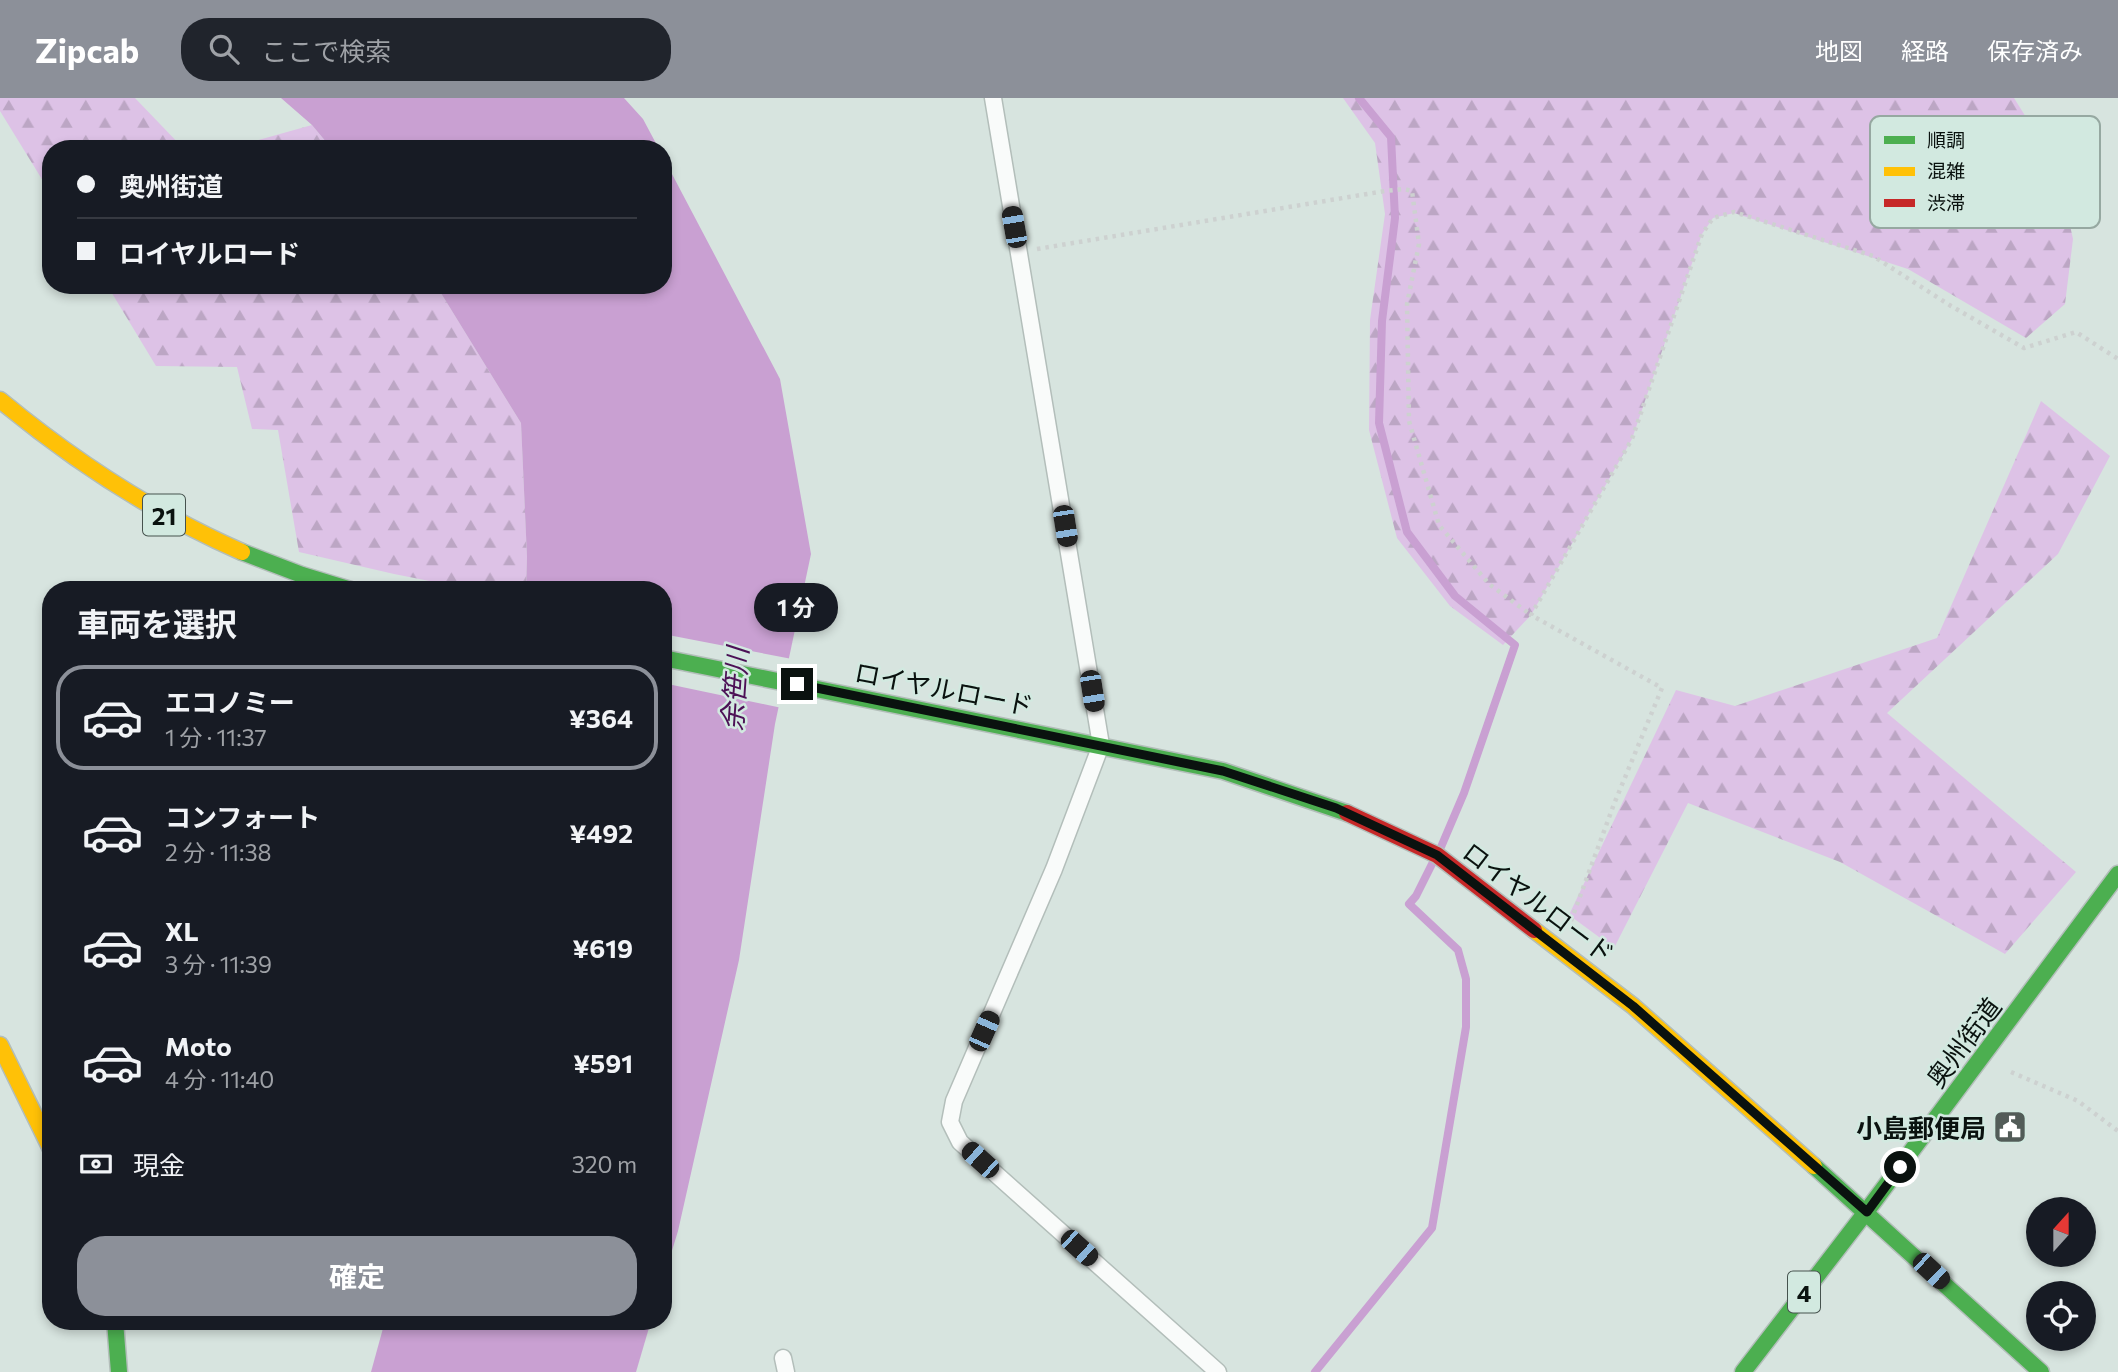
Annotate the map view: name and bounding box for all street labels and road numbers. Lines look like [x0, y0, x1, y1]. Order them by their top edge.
road number: 21 [143, 494, 185, 536]
street label: ロイヤルロード [852, 655, 1036, 721]
street label: ロイヤルロード [1457, 835, 1621, 969]
street label: 奥州街道 [1919, 991, 2007, 1093]
road number: 4 [1788, 1272, 1820, 1312]

